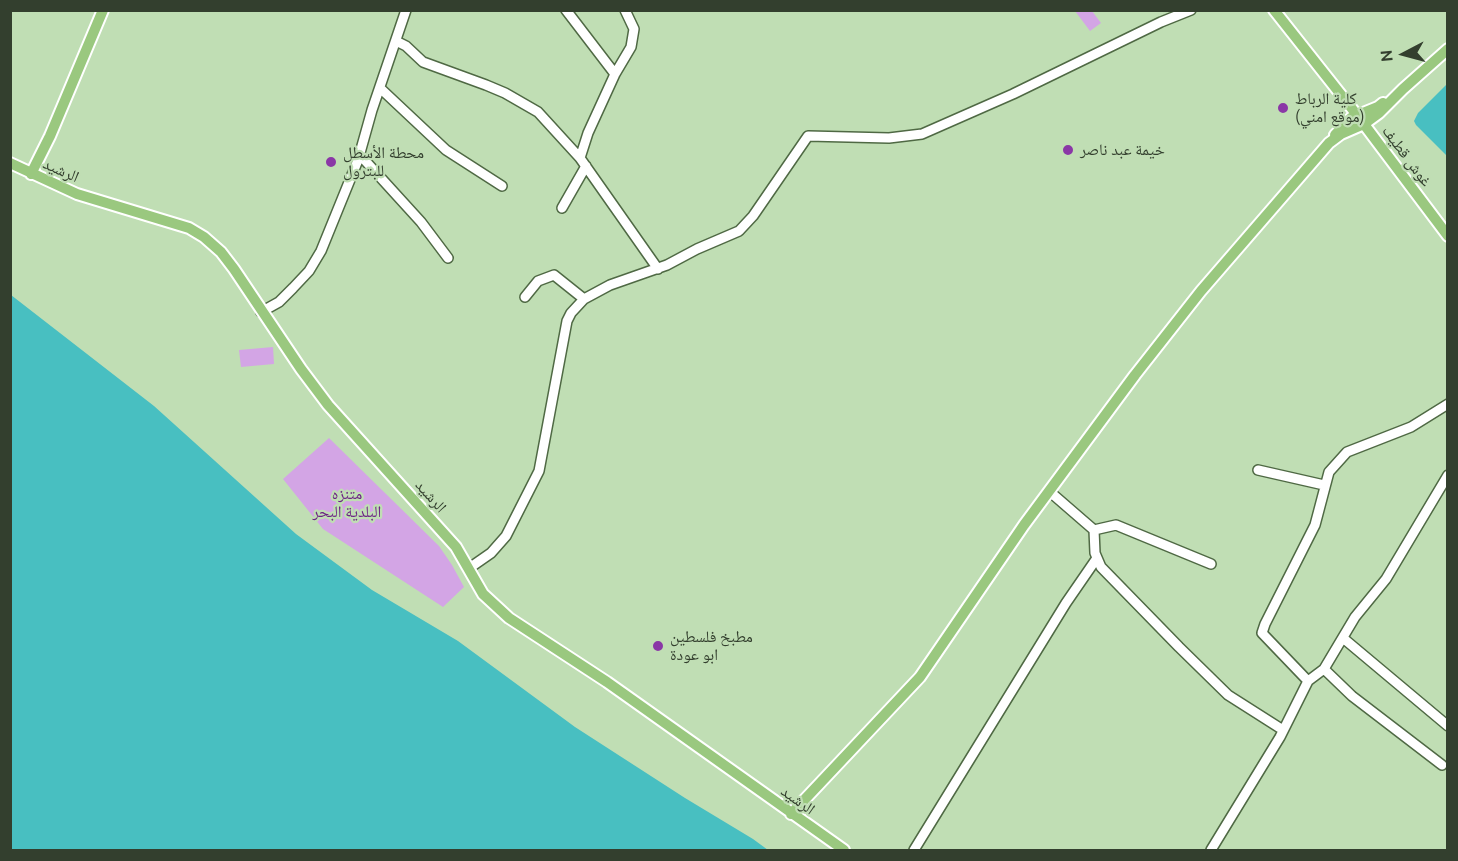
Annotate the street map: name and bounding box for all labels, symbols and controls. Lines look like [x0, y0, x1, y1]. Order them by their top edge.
north arrow [1374, 24, 1434, 84]
text: N [1377, 49, 1396, 63]
place label: كلية الرباط (موقع امني) [1295, 89, 1365, 127]
marker: كلية الرباط (موقع امني) [1276, 101, 1290, 115]
street label: غوش قطيف [1378, 122, 1436, 190]
place label: خيمة عبد ناصر [1080, 140, 1165, 160]
place label: محطة الأسطل للبترول [343, 143, 424, 181]
marker: خيمة عبد ناصر [1061, 143, 1075, 157]
street label: الرشيد [40, 154, 82, 186]
marker: محطة الأسطل للبترول [324, 155, 338, 169]
street label: الرشيد [411, 476, 451, 516]
park label: متنزه البلدية البحر [313, 484, 381, 522]
place label: مطبخ فلسطين ابو عودة [670, 627, 753, 665]
marker: مطبخ فلسطين ابو عودة [651, 639, 665, 653]
street label: الرشيد [777, 781, 819, 819]

